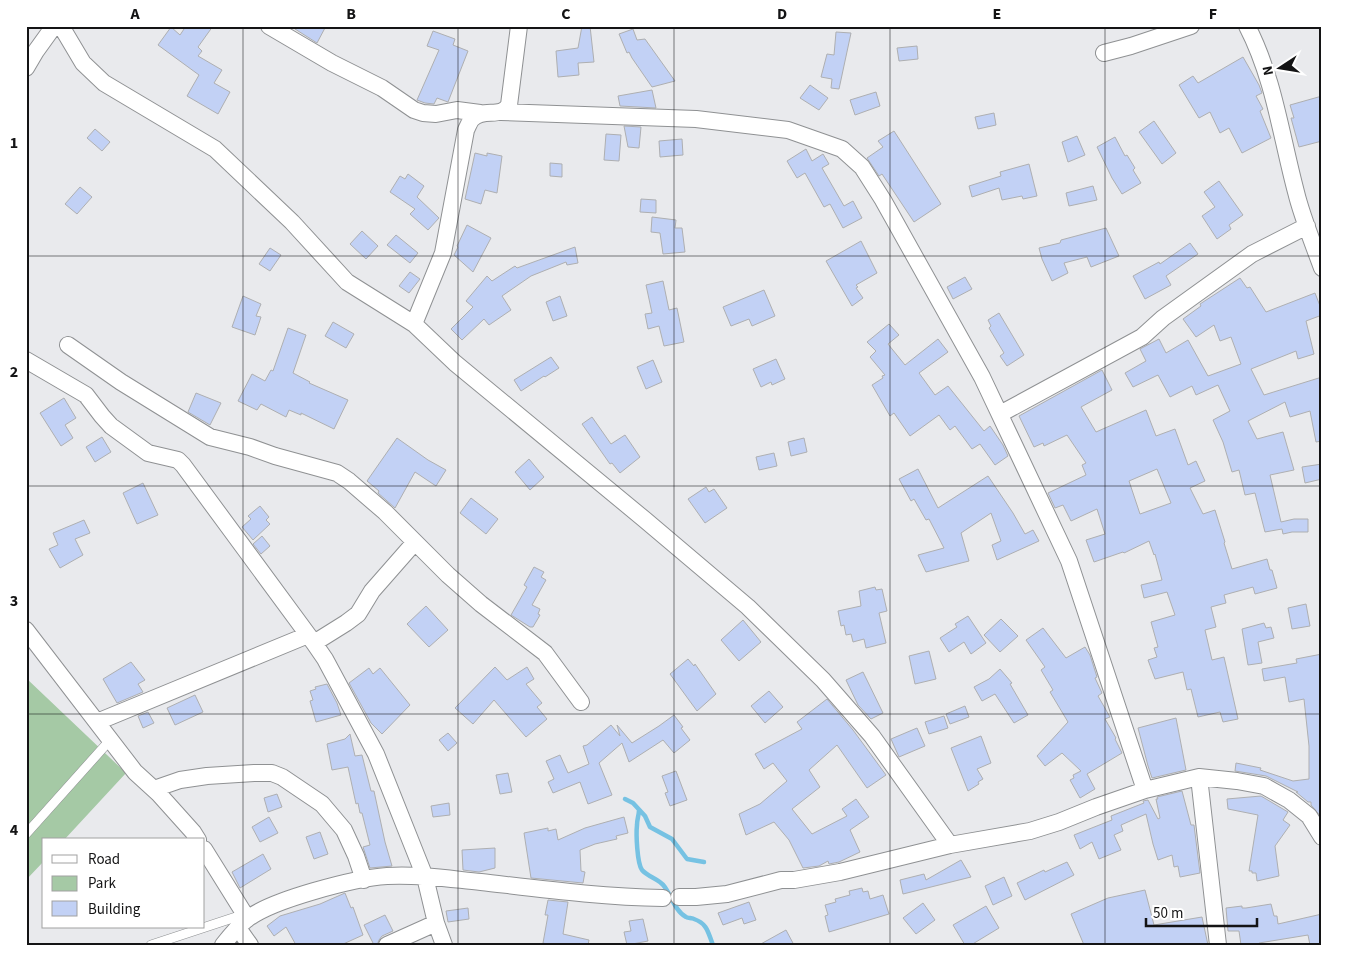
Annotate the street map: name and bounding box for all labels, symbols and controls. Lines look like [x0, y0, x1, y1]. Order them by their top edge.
text: A [129, 3, 140, 25]
text: B [346, 3, 356, 25]
text: C [561, 3, 571, 25]
text: D [777, 3, 787, 25]
text: E [993, 3, 1001, 25]
text: F [1209, 3, 1217, 25]
north arrow [1256, 42, 1306, 92]
text: N [1258, 64, 1279, 77]
text: 1 [10, 132, 18, 154]
text: 2 [10, 361, 18, 383]
text: 3 [10, 590, 18, 612]
text: 4 [10, 819, 19, 841]
legend [42, 838, 205, 928]
text: Road [88, 849, 120, 870]
text: Park [88, 873, 117, 894]
scale bar [1146, 896, 1257, 928]
text: Building [88, 899, 141, 920]
text: 50 m [1153, 903, 1183, 924]

